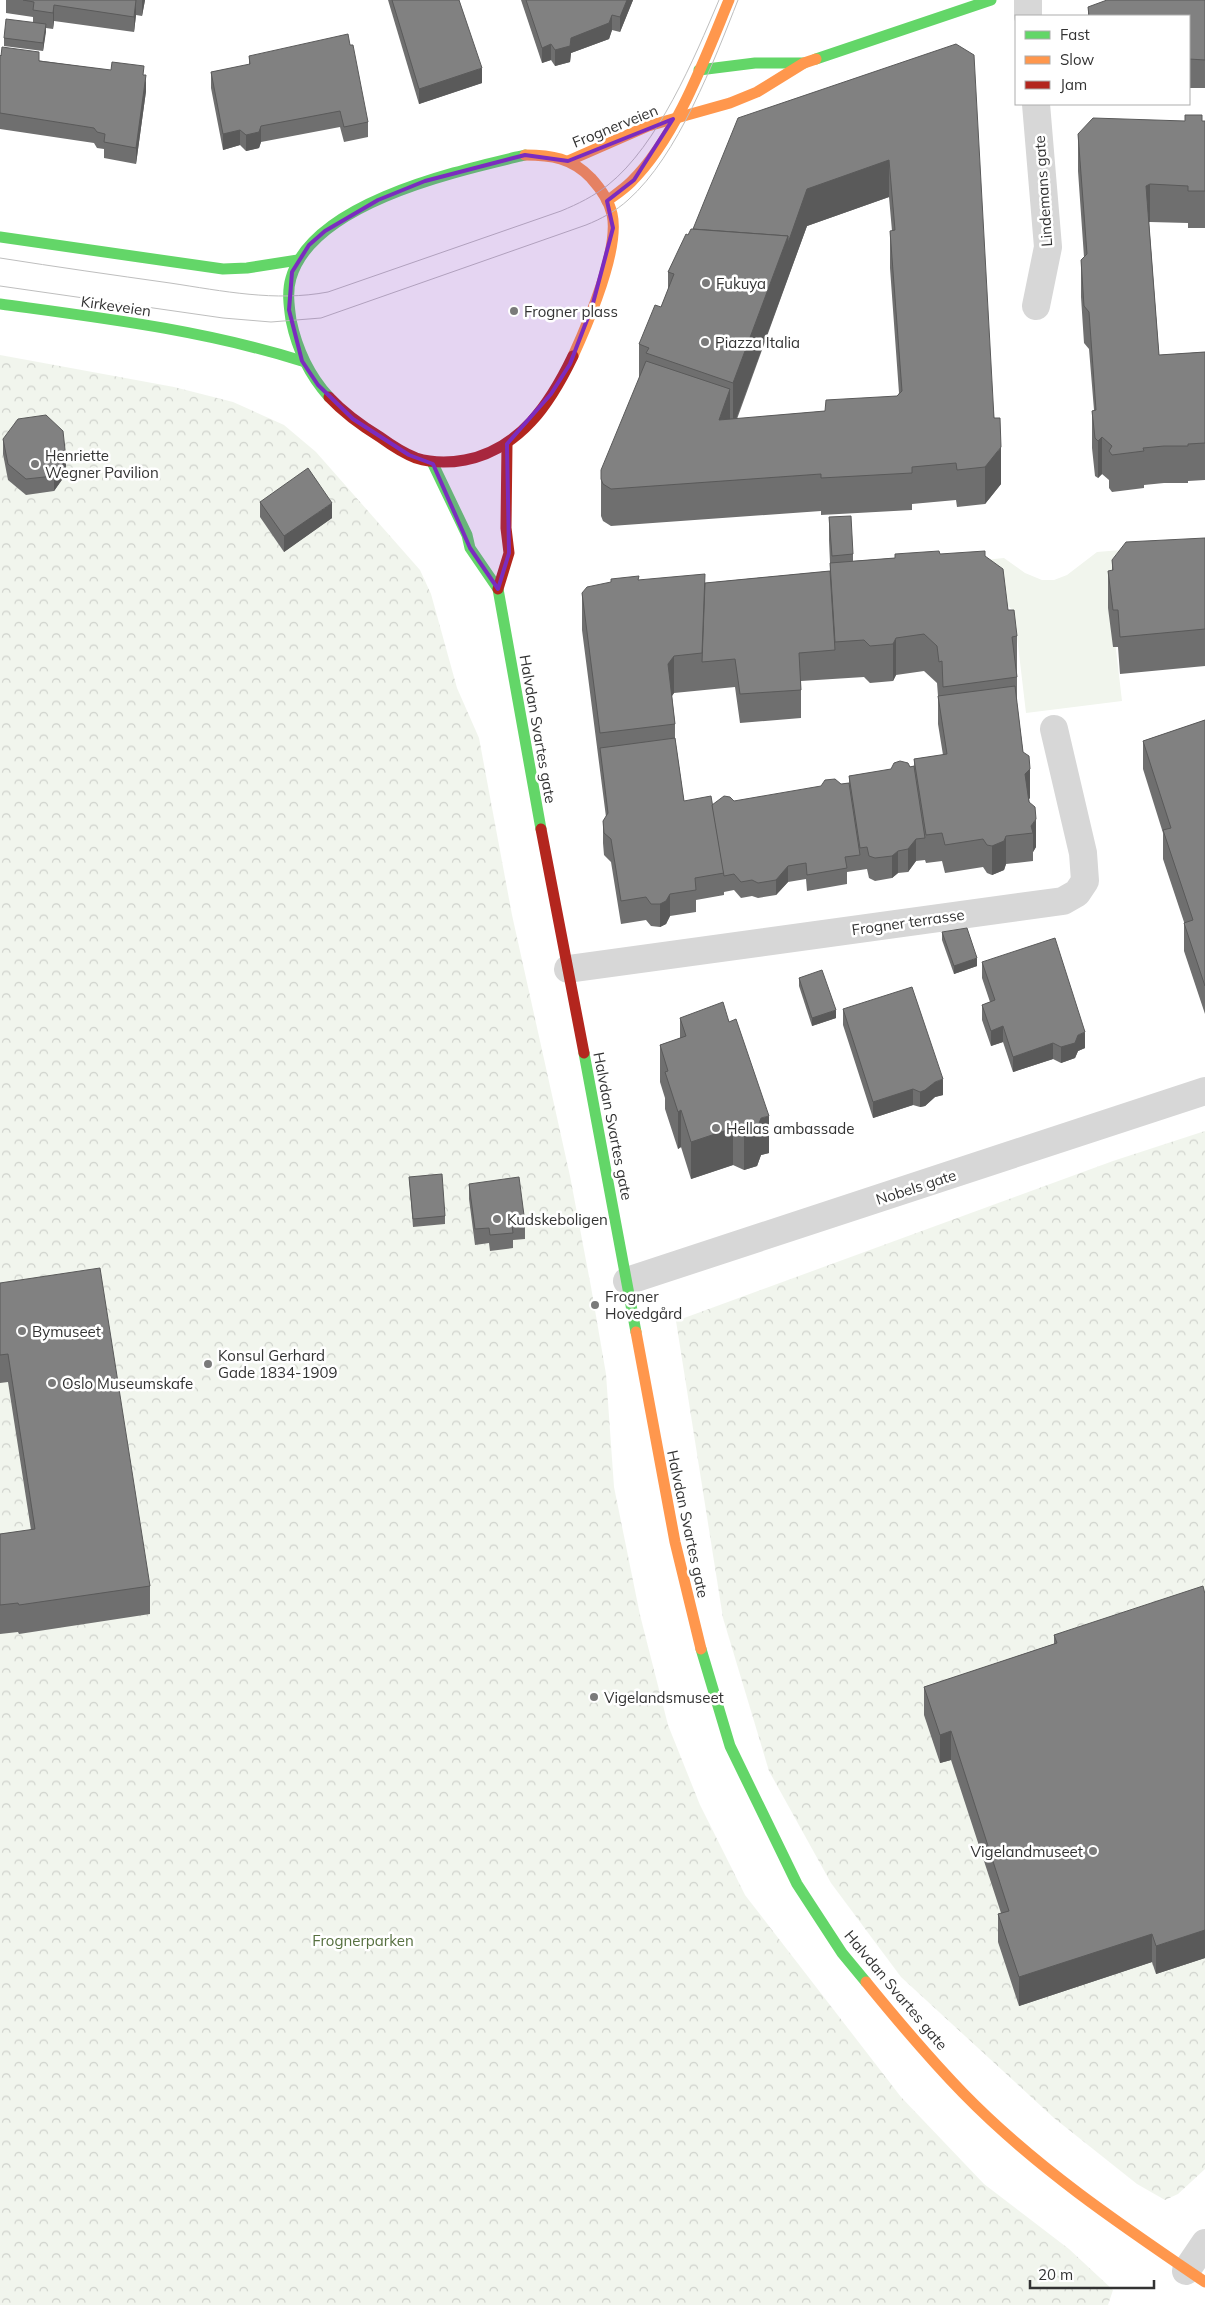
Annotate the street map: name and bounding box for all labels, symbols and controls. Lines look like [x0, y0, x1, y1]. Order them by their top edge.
legend [1015, 15, 1190, 105]
text: Fast [1060, 25, 1090, 44]
text: Slow [1060, 50, 1094, 69]
text: Jam [1060, 75, 1087, 94]
street label: Frognerveien [569, 100, 661, 152]
street label: Lindemans gate [1030, 135, 1056, 247]
place label: Fukuya [716, 274, 766, 293]
marker: Fukuya [700, 277, 712, 289]
street label: Kirkeveien [80, 292, 152, 320]
place label: Frogner plass [524, 302, 618, 321]
marker: Frogner plass [508, 305, 520, 317]
place label: Piazza Italia [715, 333, 800, 352]
marker: Piazza Italia [699, 336, 711, 348]
place label: Henriette Wegner Pavilion [45, 446, 159, 482]
marker: Henriette Wegner Pavilion [29, 458, 41, 470]
street label: Halvdan Svartes gate [516, 653, 560, 805]
street label: Frogner terrasse [850, 905, 966, 939]
street label: Halvdan Svartes gate [589, 1050, 637, 1202]
place label: Hellas ambassade [726, 1119, 854, 1138]
marker: Hellas ambassade [710, 1122, 722, 1134]
street label: Nobels gate [873, 1165, 959, 1209]
place label: Kudskeboligen [507, 1210, 608, 1229]
marker: Kudskeboligen [491, 1213, 503, 1225]
place label: Frogner Hovedgård [605, 1287, 682, 1323]
marker: Frogner Hovedgård [589, 1299, 601, 1311]
place label: Bymuseet [32, 1322, 101, 1341]
marker: Bymuseet [16, 1325, 28, 1337]
place label: Konsul Gerhard Gade 1834-1909 [218, 1346, 337, 1382]
marker: Konsul Gerhard Gade 1834-1909 [202, 1358, 214, 1370]
place label: Oslo Museumskafe [62, 1374, 193, 1393]
marker: Oslo Museumskafe [46, 1377, 58, 1389]
street label: Halvdan Svartes gate [663, 1448, 713, 1600]
place label: Vigelandsmuseet [604, 1688, 724, 1707]
marker: Vigelandsmuseet [588, 1691, 600, 1703]
place label: Vigelandmuseet [971, 1842, 1083, 1861]
marker: Vigelandmuseet [1087, 1845, 1099, 1857]
street label: Halvdan Svartes gate [840, 1926, 952, 2054]
park label: Frognerparken [312, 1931, 414, 1950]
scale bar [1030, 2258, 1154, 2290]
text: 20 m [1038, 2265, 1073, 2284]

